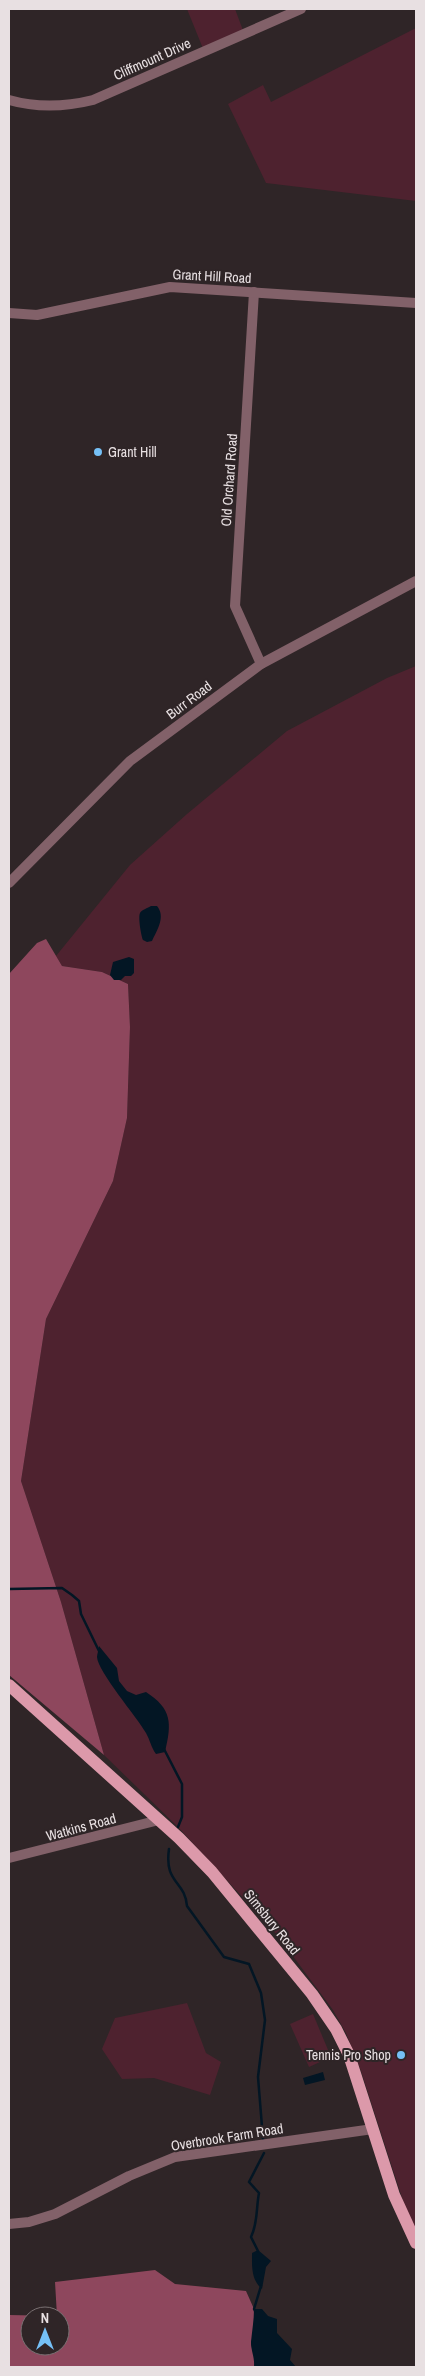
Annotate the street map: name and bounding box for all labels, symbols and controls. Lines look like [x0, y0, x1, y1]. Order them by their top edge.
street label: Cliffmount Drive [111, 34, 193, 84]
street label: Grant Hill Road [172, 265, 252, 287]
street label: Old Orchard Road [217, 433, 241, 527]
place label: Grant Hill [108, 443, 156, 461]
marker: Grant Hill [92, 446, 104, 458]
street label: Burr Road [163, 677, 215, 723]
street label: Watkins Road [44, 1809, 118, 1845]
street label: Simsbury Road [240, 1886, 304, 1958]
place label: Tennis Pro Shop [306, 2046, 391, 2064]
marker: Tennis Pro Shop [395, 2049, 407, 2061]
street label: Overbrook Farm Road [169, 2119, 285, 2155]
north arrow [20, 2306, 70, 2356]
text: N [41, 2309, 49, 2327]

